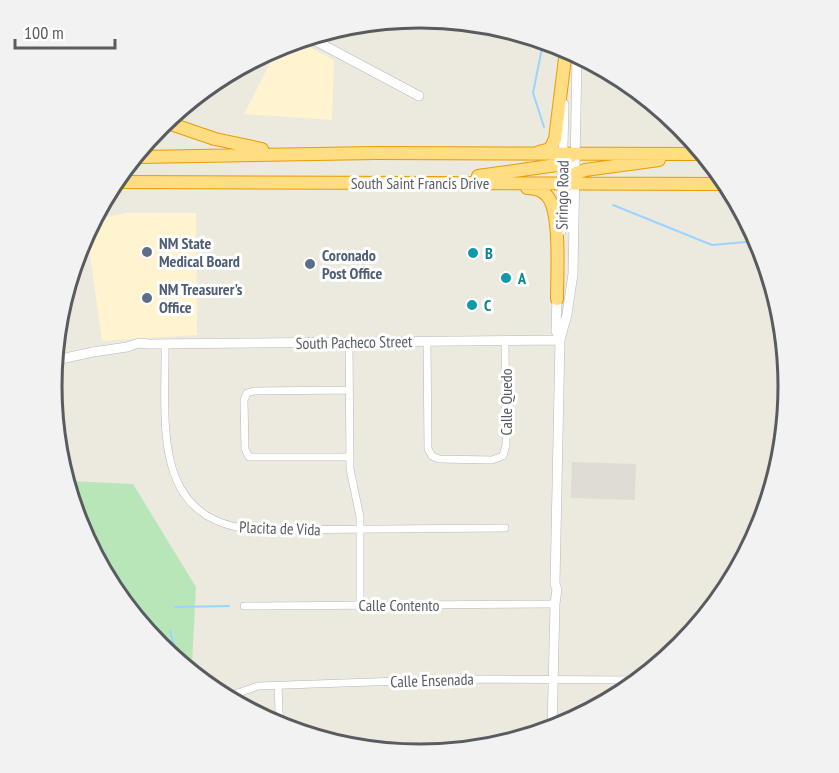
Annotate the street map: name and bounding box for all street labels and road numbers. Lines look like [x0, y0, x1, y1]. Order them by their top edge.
street label: Siringo Road [551, 160, 573, 230]
street label: South Saint Francis Drive [351, 173, 489, 193]
street label: South Pacheco Street [295, 331, 413, 353]
street label: Calle Quedo [496, 368, 516, 436]
street label: Placita de Vida [239, 517, 321, 539]
street label: Calle Contento [359, 595, 440, 615]
street label: Calle Ensenada [390, 669, 474, 691]

